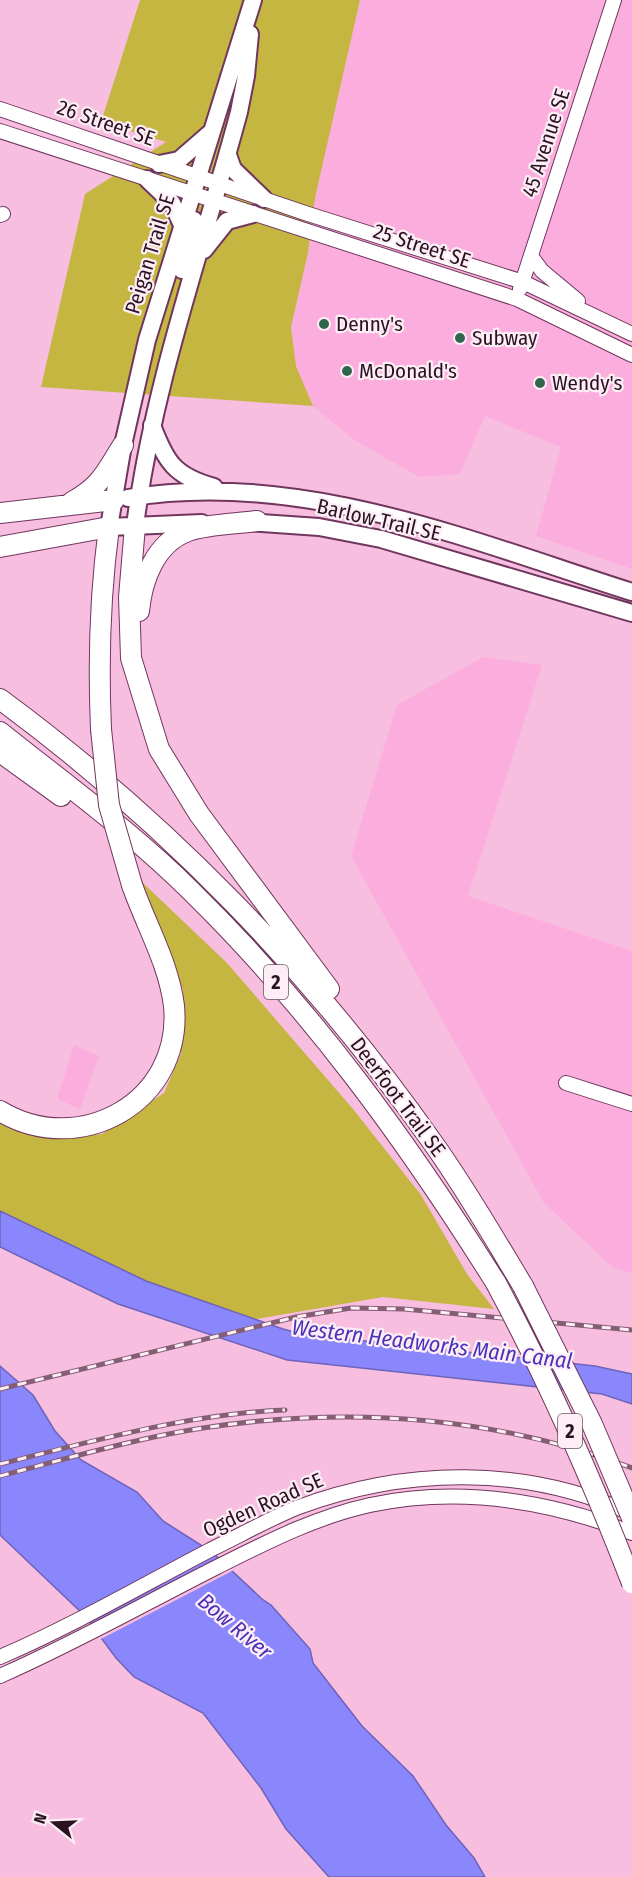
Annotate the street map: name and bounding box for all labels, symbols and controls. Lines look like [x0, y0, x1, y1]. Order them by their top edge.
street label: 45 Avenue SE [516, 85, 576, 201]
street label: 26 Street SE [54, 94, 158, 152]
street label: Peigan Trail SE [119, 191, 181, 317]
street label: 25 Street SE [370, 218, 474, 274]
place label: Denny's [336, 311, 403, 337]
marker: Denny's [317, 317, 331, 331]
place label: Subway [472, 325, 538, 351]
marker: Subway [453, 331, 467, 345]
place label: McDonald's [359, 358, 457, 384]
marker: McDonald's [340, 364, 354, 378]
place label: Wendy's [552, 370, 623, 396]
marker: Wendy's [533, 376, 547, 390]
street label: Barlow Trail SE [315, 493, 444, 547]
road number: 2 [264, 965, 288, 999]
street label: Deerfoot Trail SE [345, 1032, 451, 1162]
water label: Western Headworks Main Canal [290, 1313, 574, 1375]
road number: 2 [558, 1414, 582, 1448]
street label: Ogden Road SE [199, 1467, 327, 1543]
water label: Bow River [193, 1587, 278, 1666]
north arrow [24, 1793, 84, 1853]
text: N [30, 1811, 51, 1826]

